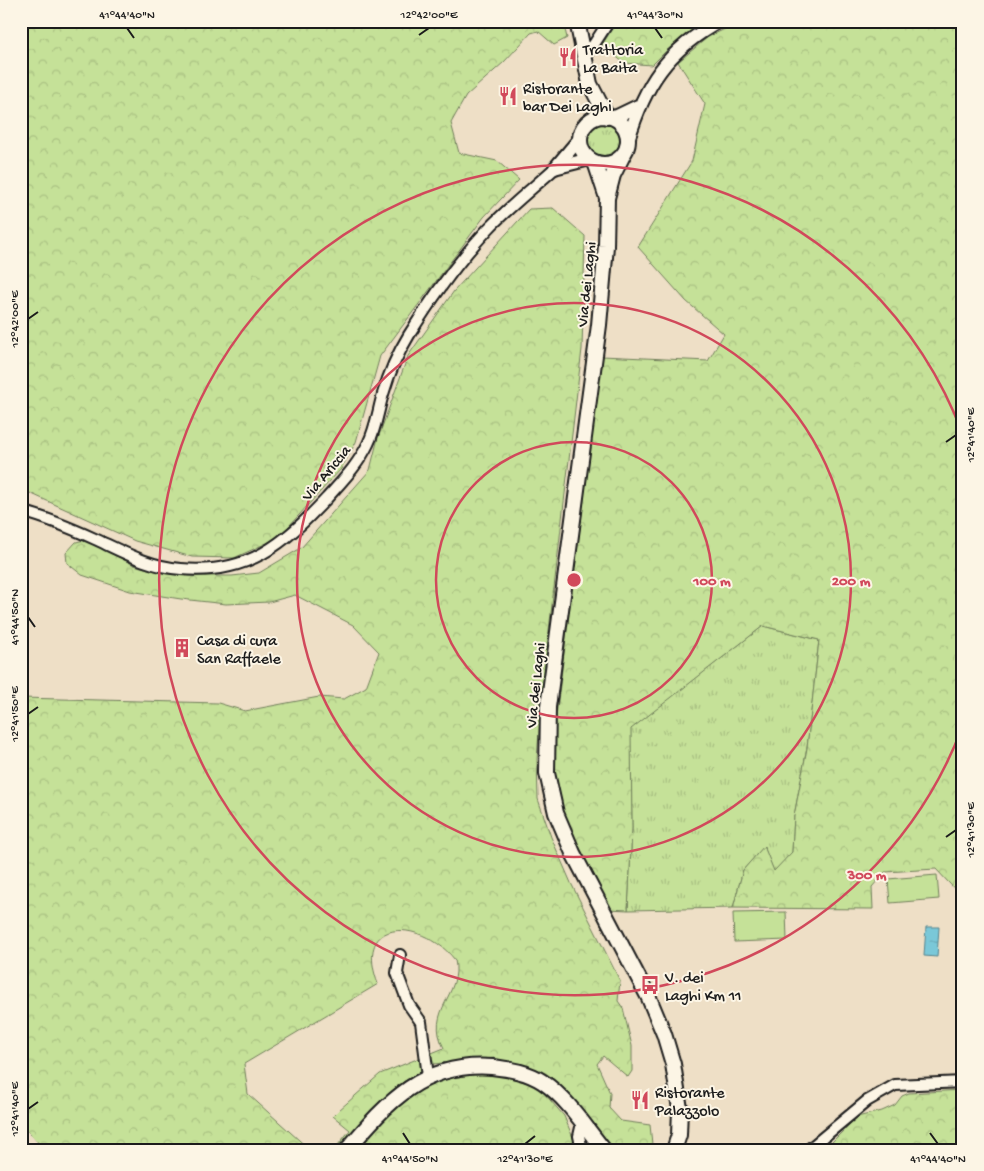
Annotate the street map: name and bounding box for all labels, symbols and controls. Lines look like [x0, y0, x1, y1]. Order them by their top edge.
text: 41°44'40"N [99, 9, 155, 23]
text: 12°42'00"E [400, 9, 458, 23]
text: 41°44'30"N [627, 9, 683, 23]
place label: Trattoria La Baita [582, 42, 644, 79]
restaurant icon: Trattoria La Baita [557, 46, 579, 68]
place label: Ristorante bar Dei Laghi [523, 81, 612, 118]
restaurant icon: Ristorante bar Dei Laghi [497, 85, 519, 107]
street label: Via dei Laghi [574, 241, 602, 329]
text: 12°42'00"E [9, 290, 23, 348]
text: 12°41'40"E [965, 407, 979, 463]
street label: Via Ariccia [298, 442, 357, 507]
centre of rings [565, 571, 583, 589]
text: 100 m [692, 573, 731, 591]
text: 200 m [832, 573, 871, 591]
text: 41°44'50"N [9, 589, 23, 645]
place label: Casa di cura San Raffaele [197, 633, 281, 670]
building icon: Casa di cura San Raffaele [171, 637, 193, 659]
street label: Via dei Laghi [523, 642, 551, 730]
text: 12°41'50"E [9, 686, 23, 743]
text: 12°41'30"E [965, 802, 979, 859]
text: 300 m [846, 867, 887, 885]
place label: V. dei Laghi Km 11 [664, 970, 742, 1007]
bus stop icon: V. dei Laghi Km 11 [639, 974, 661, 996]
text: 12°41'40"E [9, 1081, 23, 1137]
place label: Ristorante Palazzolo [654, 1085, 725, 1122]
restaurant icon: Ristorante Palazzolo [629, 1089, 651, 1111]
text: 41°44'50"N [382, 1153, 438, 1167]
text: 12°41'30"E [496, 1153, 553, 1167]
text: 41°44'40"N [910, 1153, 966, 1167]

